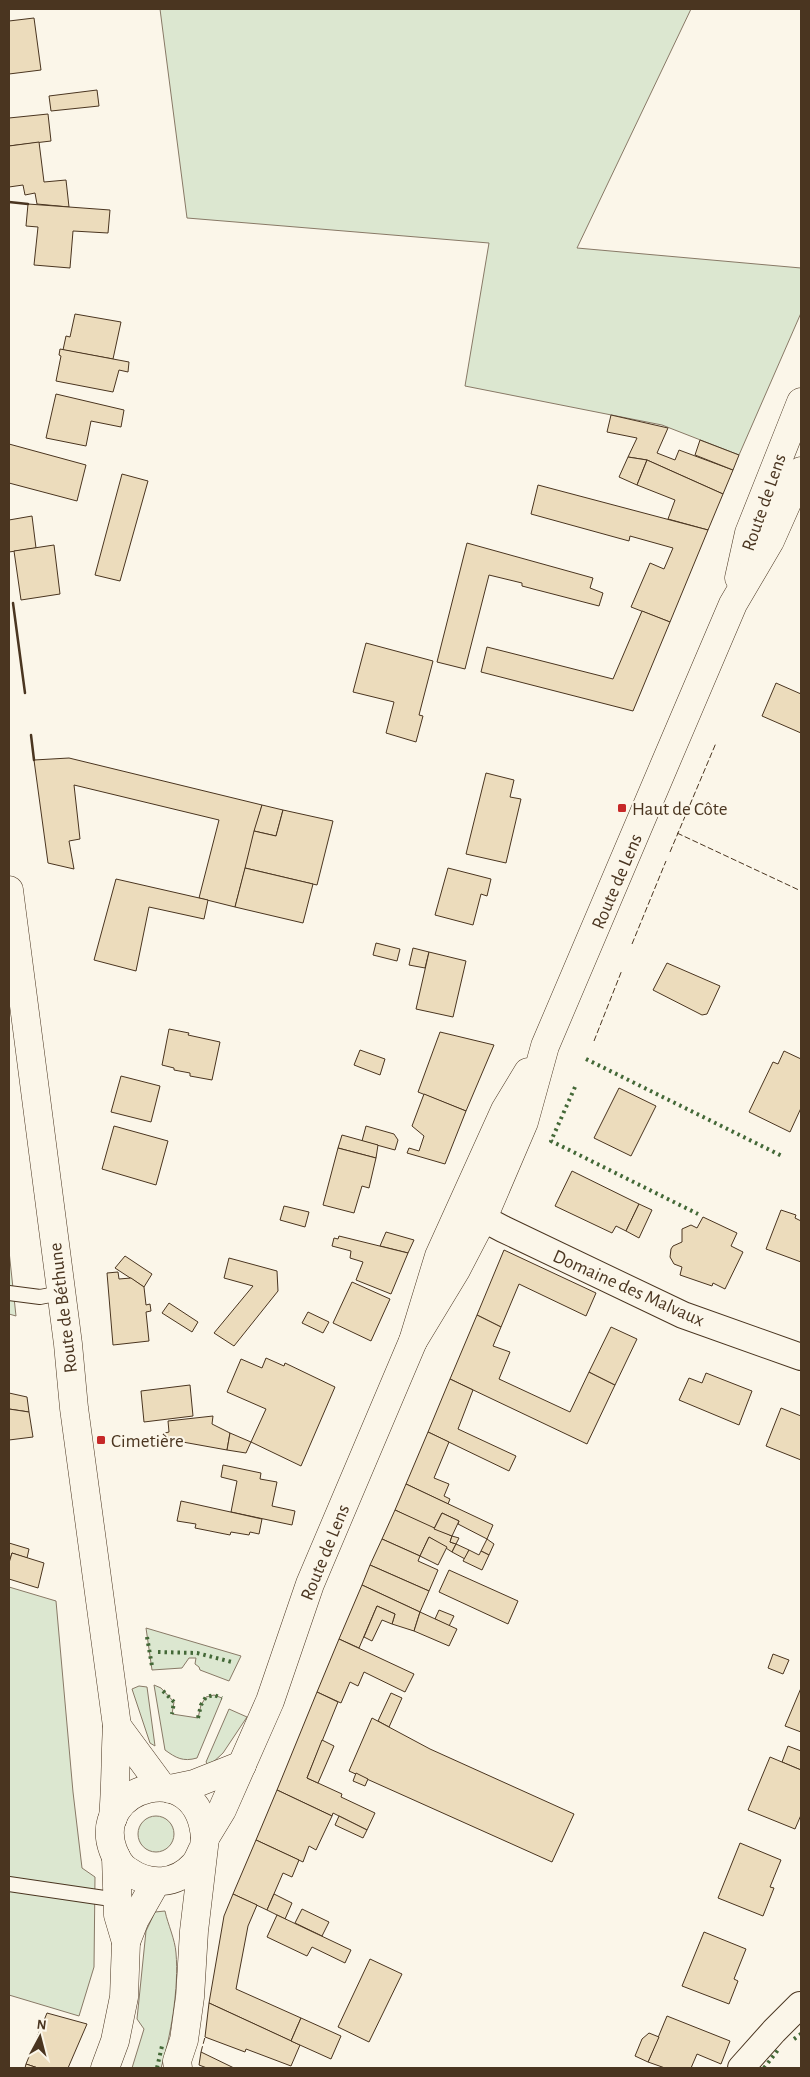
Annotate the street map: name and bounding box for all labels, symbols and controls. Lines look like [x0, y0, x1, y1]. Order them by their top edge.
street label: Route de Lens [739, 451, 790, 554]
place label: Haut de Côte [632, 800, 727, 819]
marker: Haut de Côte [616, 802, 628, 814]
street label: Route de Lens [589, 831, 646, 932]
street label: Route de Béthune [46, 1242, 81, 1374]
street label: Domaine des Malvaux [550, 1247, 707, 1330]
place label: Cimetière [111, 1432, 184, 1451]
marker: Cimetière [95, 1434, 107, 1446]
street label: Route de Lens [298, 1502, 353, 1603]
north arrow [15, 2012, 65, 2062]
text: N [36, 2018, 47, 2033]

